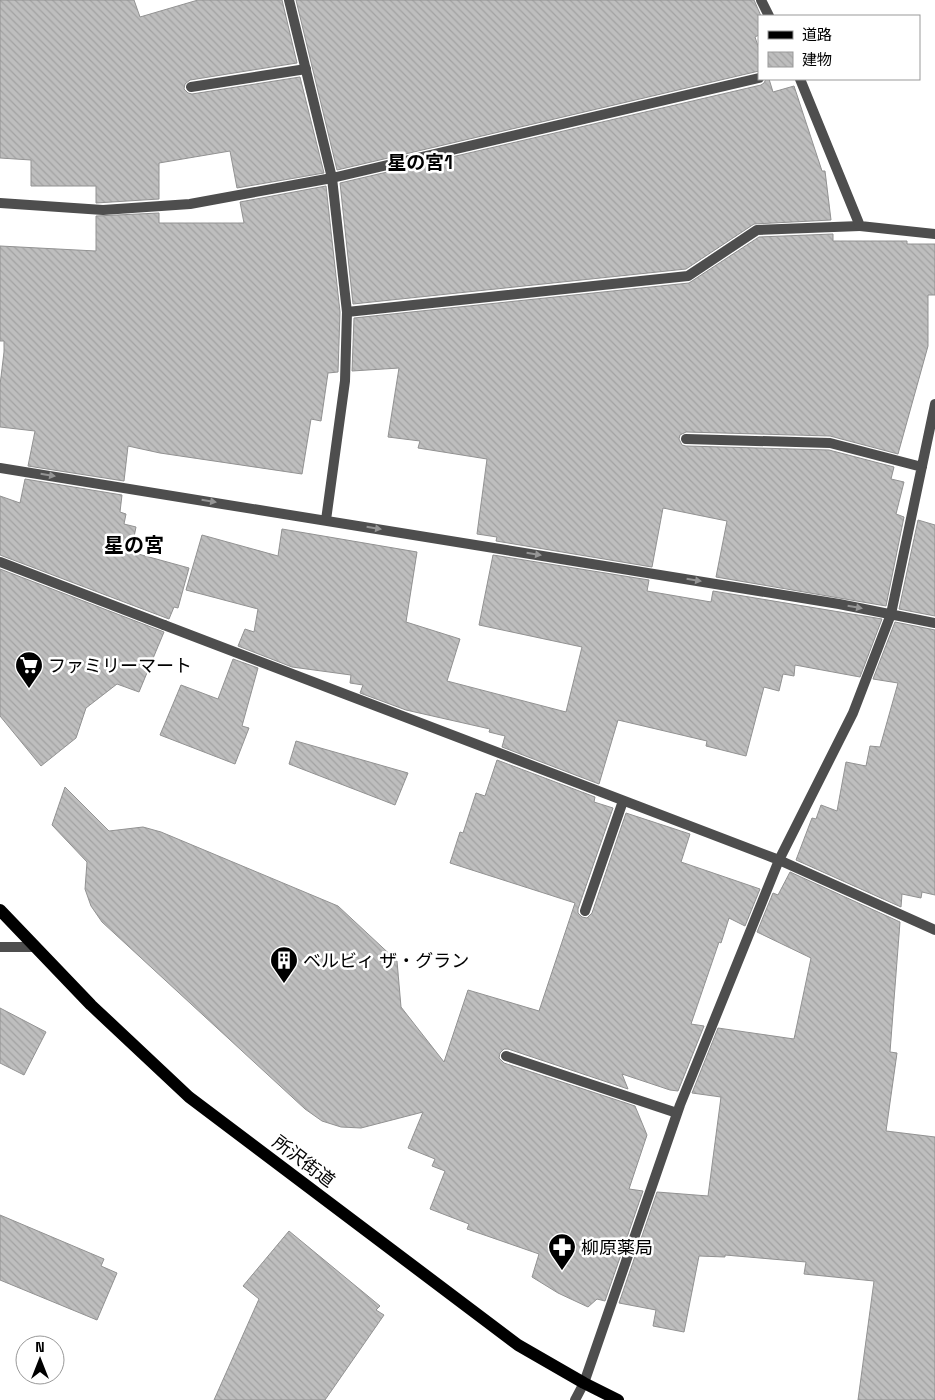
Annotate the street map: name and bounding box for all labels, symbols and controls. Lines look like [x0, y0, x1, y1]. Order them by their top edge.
legend [758, 15, 920, 80]
text: 道路 [802, 25, 832, 44]
text: 建物 [802, 50, 832, 69]
district label: 星の宮1 [387, 150, 453, 175]
one-way arrow [40, 472, 56, 480]
one-way arrow [201, 497, 217, 505]
one-way arrow [366, 524, 382, 532]
district label: 星の宮 [104, 532, 164, 558]
one-way arrow [526, 550, 542, 558]
one-way arrow [687, 577, 703, 585]
one-way arrow [847, 604, 863, 612]
supermarket icon: ファミリーマート [14, 650, 44, 689]
place label: ファミリーマート [48, 654, 192, 677]
building icon: ベルビィ ザ・グラン [269, 945, 299, 984]
place label: ベルビィ ザ・グラン [303, 949, 469, 972]
street label: 所沢街道 [268, 1130, 340, 1192]
pharmacy icon: 柳原薬局 [547, 1232, 577, 1271]
place label: 柳原薬局 [581, 1236, 653, 1259]
north arrow [15, 1335, 65, 1385]
text: N [35, 1338, 45, 1356]

